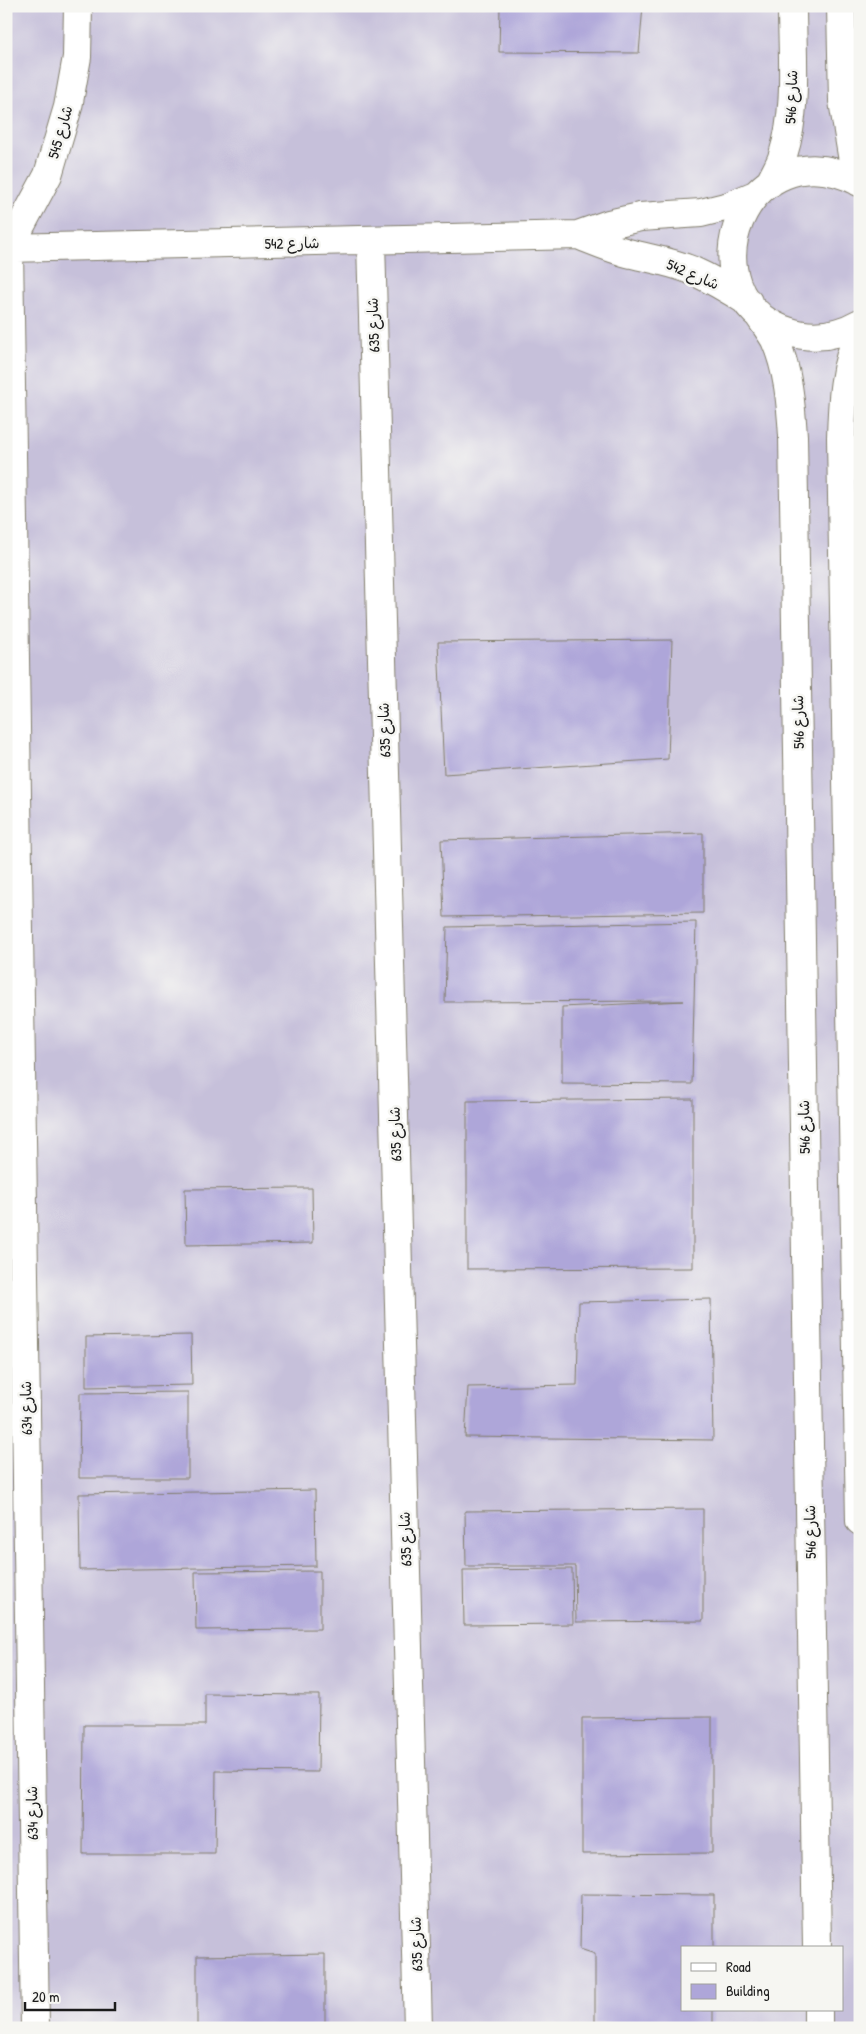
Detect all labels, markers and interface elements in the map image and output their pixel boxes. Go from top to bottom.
street label: شارع 546 [780,70,802,124]
street label: شارع 545 [42,103,78,161]
street label: شارع 542 [264,232,320,254]
street label: شارع 542 [664,254,722,294]
street label: شارع 635 [362,297,384,353]
street label: شارع 546 [787,695,809,749]
street label: شارع 635 [373,702,395,758]
street label: شارع 546 [793,1100,815,1154]
street label: شارع 635 [384,1106,406,1162]
street label: شارع 634 [15,1381,37,1435]
street label: شارع 546 [799,1505,821,1559]
street label: شارع 635 [394,1511,416,1567]
street label: شارع 634 [21,1786,43,1840]
street label: شارع 635 [405,1916,427,1972]
legend [681,1946,844,2012]
text: Road [726,1956,751,1977]
scale bar [25,1979,115,2011]
text: Building [726,1980,770,2001]
text: 20 m [32,1986,59,2007]

